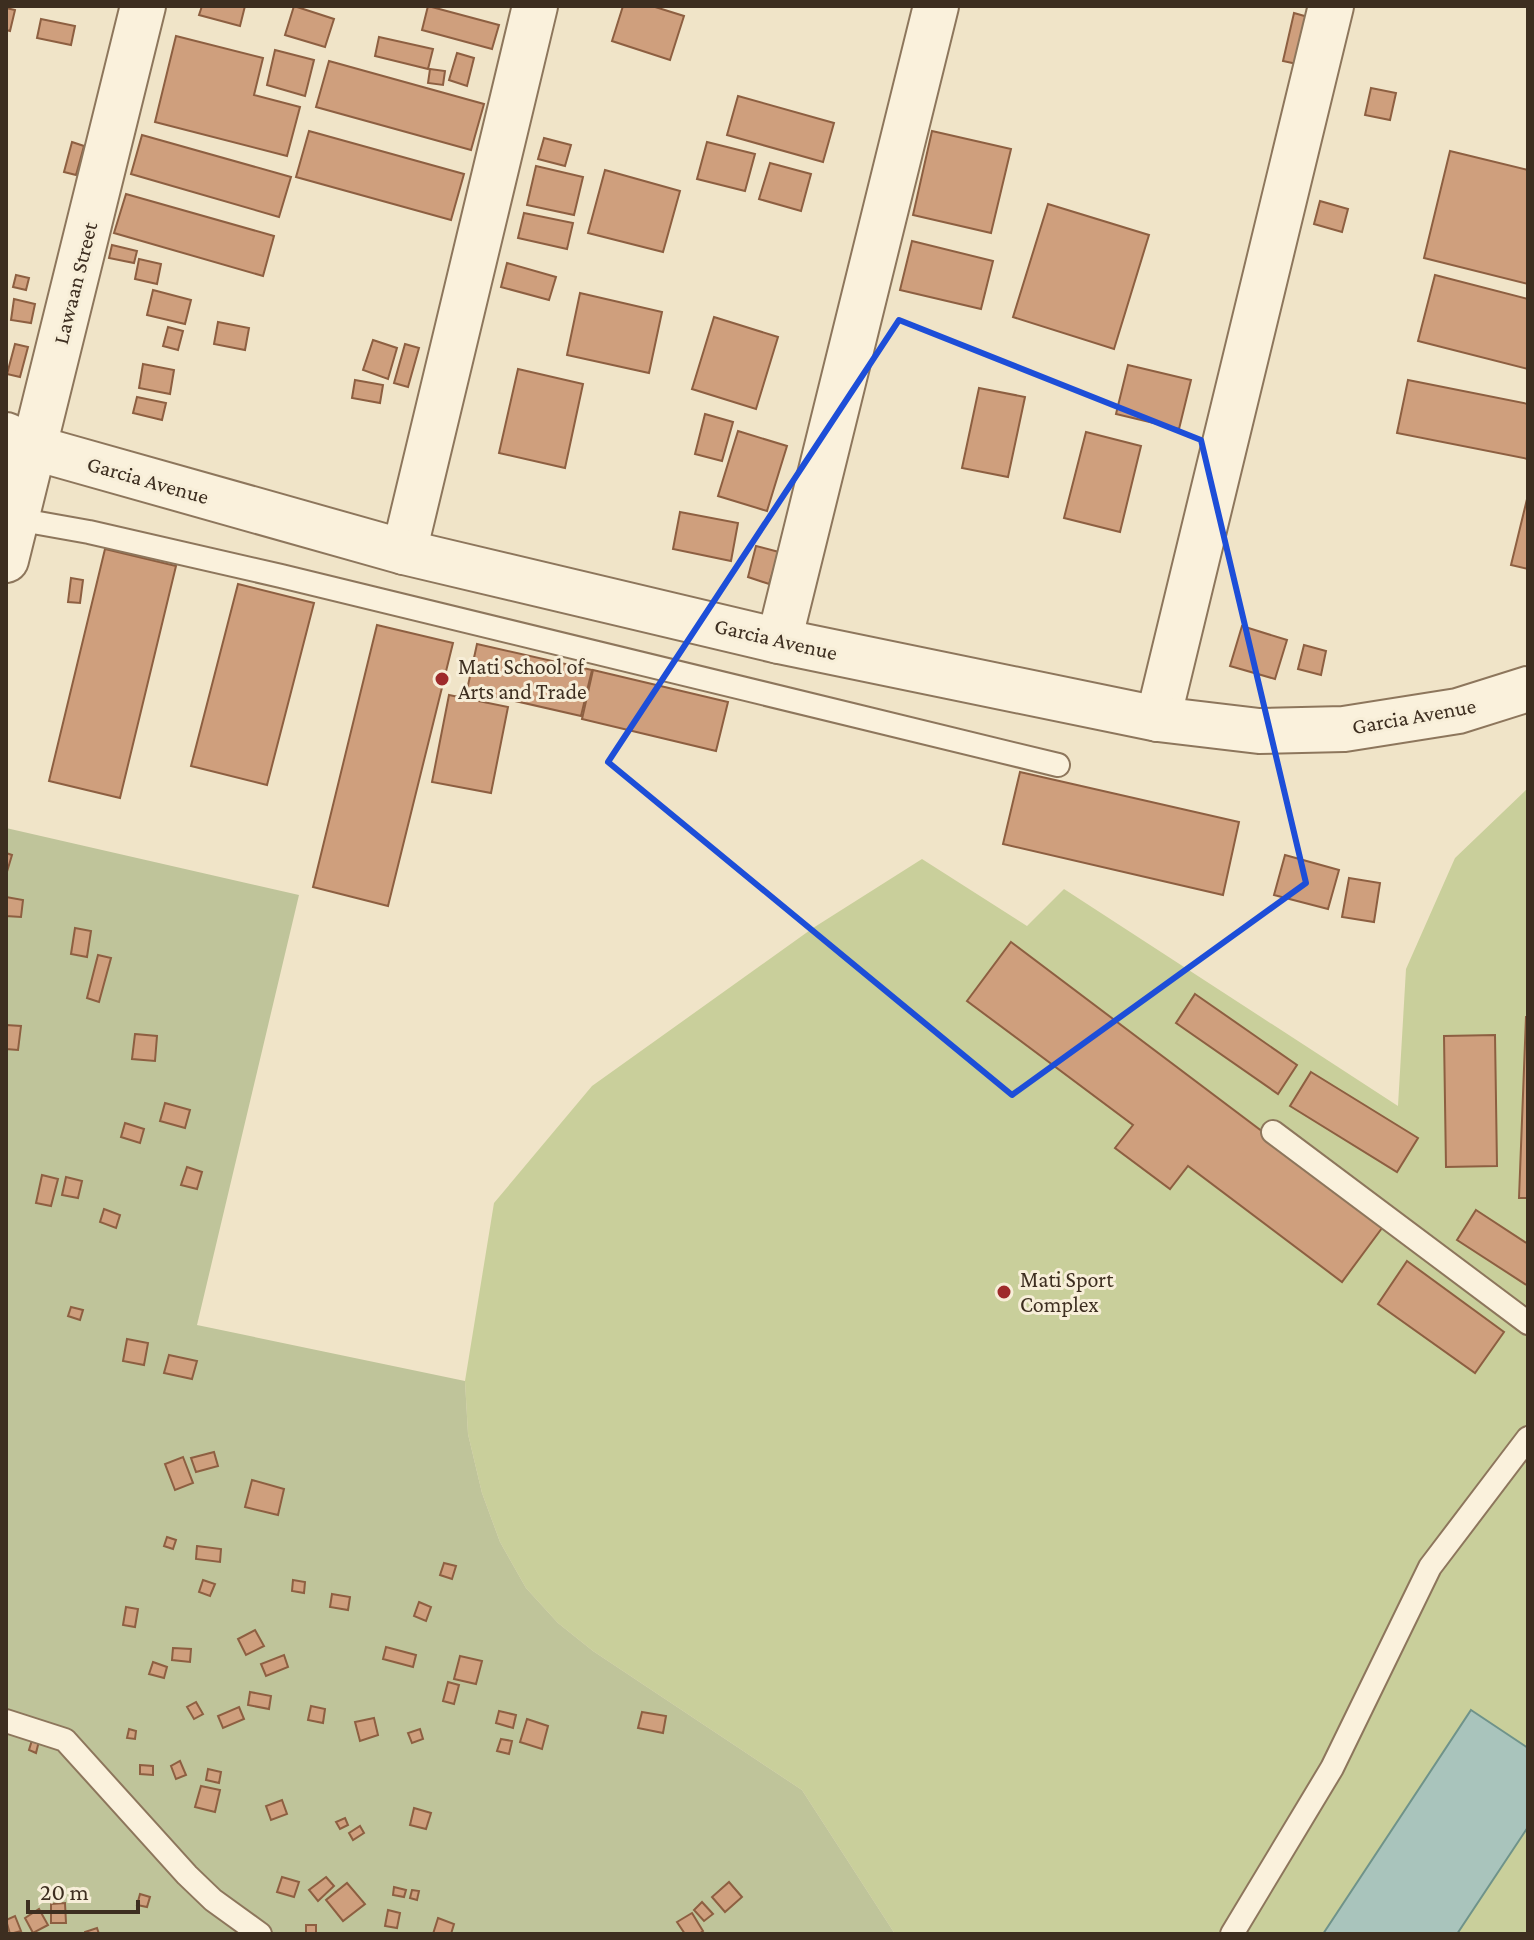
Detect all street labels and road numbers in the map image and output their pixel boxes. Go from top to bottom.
street label: Lawaan Street [48,219,102,347]
street label: Garcia Avenue [84,451,212,509]
street label: Garcia Avenue [712,613,840,665]
street label: Garcia Avenue [1350,693,1478,739]

